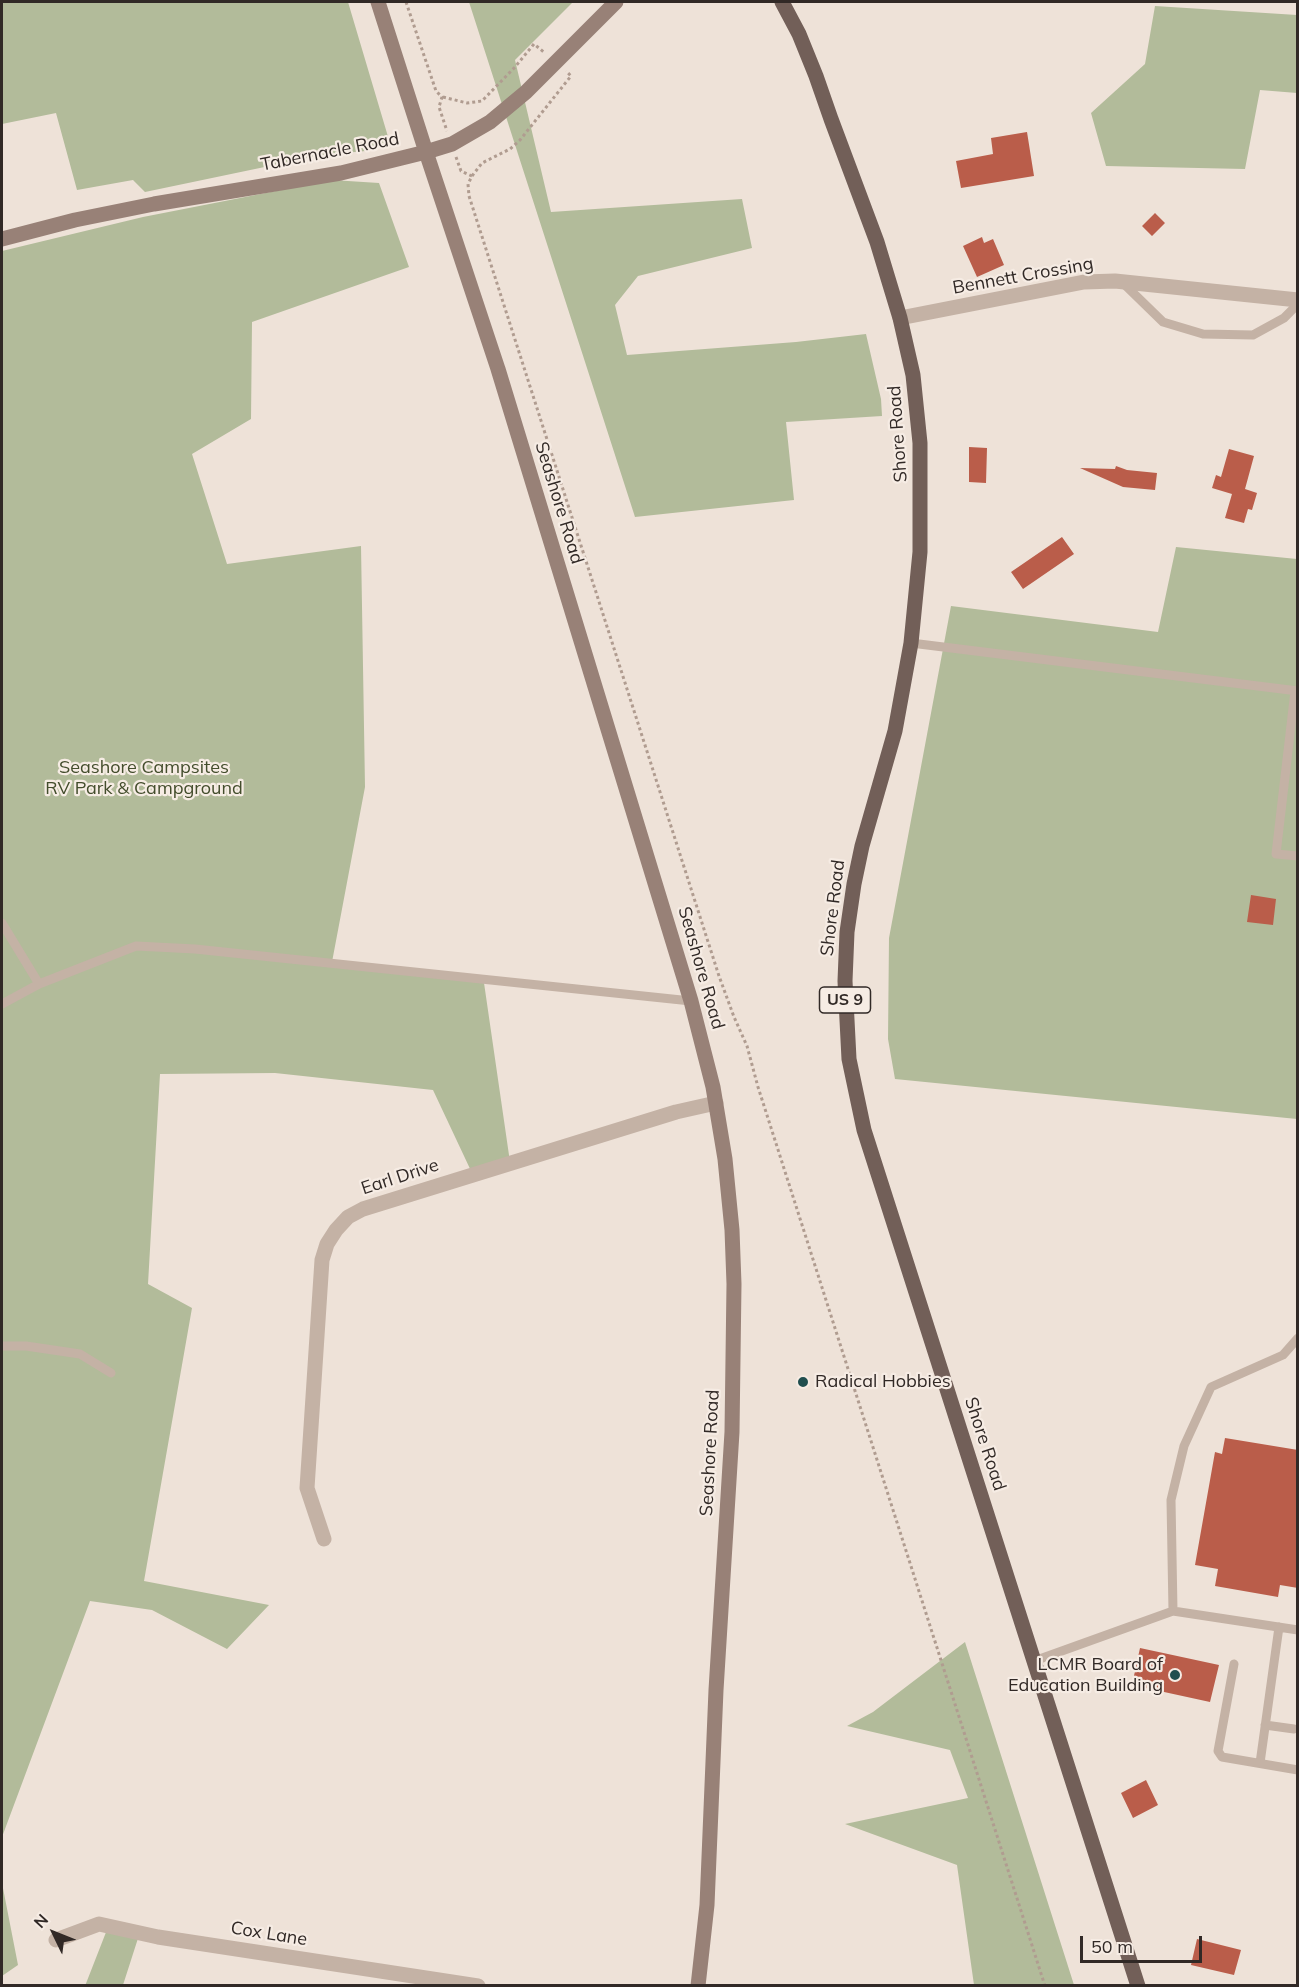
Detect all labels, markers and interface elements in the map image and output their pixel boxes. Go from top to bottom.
street label: Tabernacle Road [259,128,401,176]
street label: Bennett Crossing [951,253,1095,299]
street label: Shore Road [884,385,912,483]
street label: Seashore Road [530,439,588,567]
park label: Seashore Campsites RV Park & Campground [45,757,243,800]
street label: Shore Road [816,859,850,957]
street label: Seashore Road [673,904,729,1032]
road number: US 9 [820,987,870,1013]
street label: Earl Drive [359,1154,441,1200]
place label: Radical Hobbies [815,1371,951,1393]
marker: Radical Hobbies [796,1375,810,1389]
street label: Seashore Road [696,1389,724,1517]
street label: Shore Road [960,1394,1010,1494]
place label: LCMR Board of Education Building [1008,1654,1163,1696]
marker: LCMR Board of Education Building [1168,1668,1182,1682]
north arrow [24,1903,84,1963]
text: N [29,1909,52,1932]
street label: Cox Lane [229,1917,309,1951]
scale bar [1083,1924,1204,1962]
text: 50 m [1091,1935,1133,1958]

